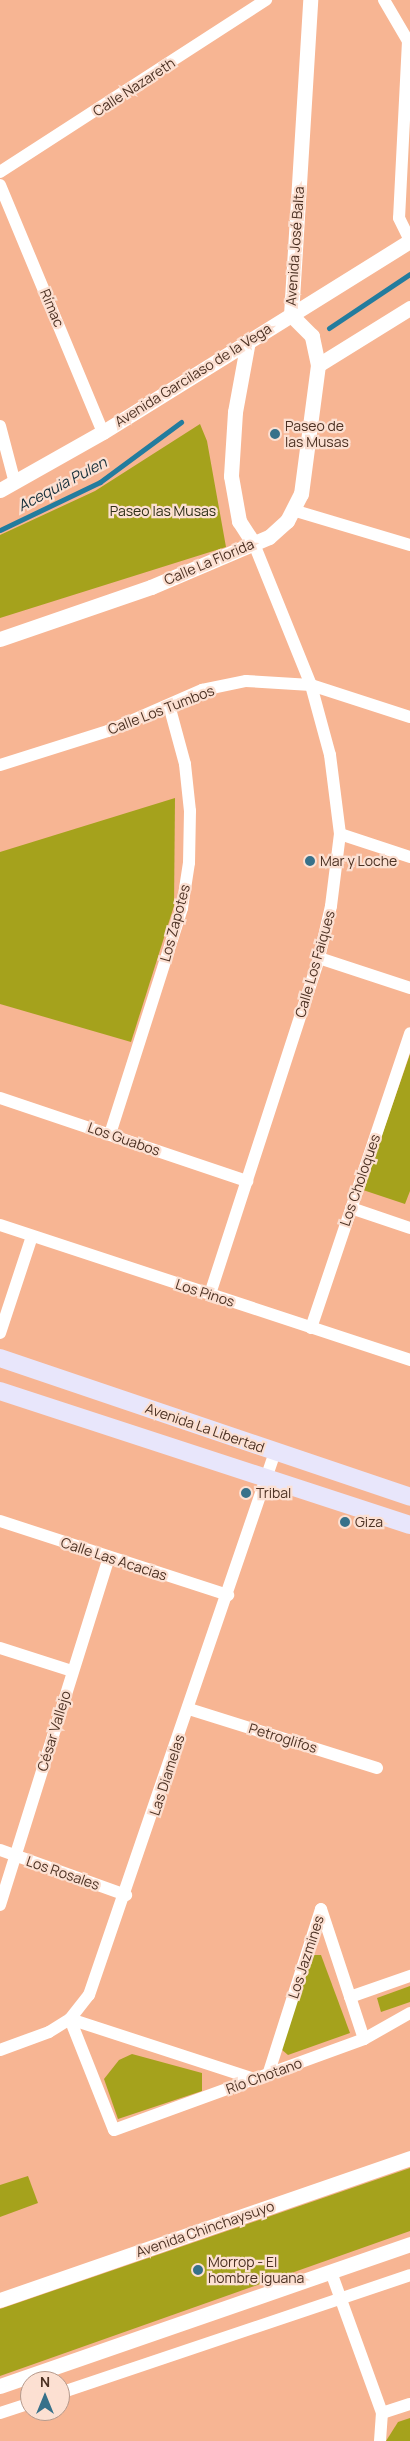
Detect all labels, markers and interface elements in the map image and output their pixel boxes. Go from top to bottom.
street label: Calle Nazareth [90,54,178,120]
street label: Avenida José Balta [282,186,308,306]
street label: Rímac [37,287,67,329]
street label: Avenida Garcilaso de la Vega [112,320,274,430]
place label: Paseo de las Musas [285,418,349,451]
marker: Paseo de las Musas [269,428,281,440]
water label: Acequia Pulen [15,453,109,515]
park label: Paseo las Musas [110,503,216,519]
street label: Calle La Florida [162,536,256,588]
street label: Calle Los Tumbos [105,682,217,738]
place label: Mar y Loche [320,853,397,869]
marker: Mar y Loche [304,855,316,867]
street label: Los Zapotes [157,883,193,963]
street label: Calle Los Faiques [292,908,338,1020]
street label: Los Guabos [86,1119,162,1159]
street label: Los Choloques [336,1132,384,1228]
street label: Los Pinos [173,1276,237,1310]
street label: Avenida La Libertad [143,1400,267,1456]
place label: Tribal [256,1485,291,1501]
marker: Tribal [240,1487,252,1499]
place label: Giza [355,1514,383,1530]
marker: Giza [339,1516,351,1528]
street label: Calle Las Acacias [59,1534,169,1584]
street label: César Vallejo [34,1689,74,1773]
street label: Petroglifos [247,1720,319,1756]
street label: Las Diamelas [146,1732,188,1818]
street label: Los Rosales [24,1853,102,1893]
street label: Los Jazmines [285,1913,327,2001]
street label: Río Chotano [224,2054,304,2098]
street label: Avenida Chinchaysuyo [134,2197,276,2261]
place label: Morrop - El hombre iguana [208,2254,304,2286]
marker: Morrop - El hombre iguana [192,2264,204,2276]
north arrow [20,2371,70,2421]
text: N [40,2372,50,2391]

